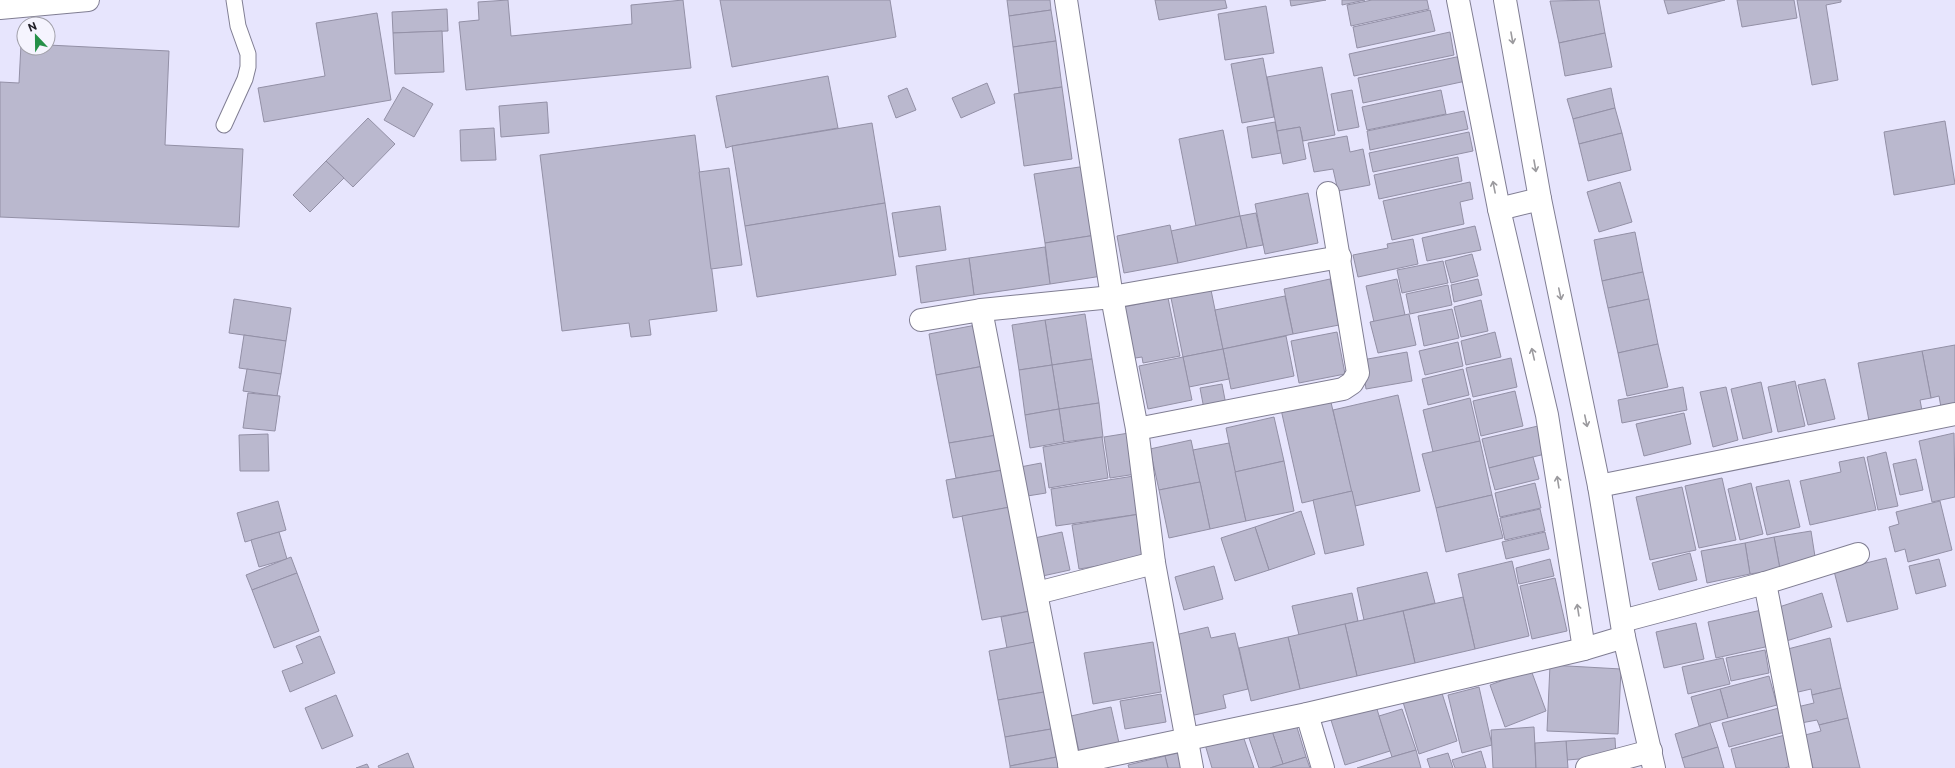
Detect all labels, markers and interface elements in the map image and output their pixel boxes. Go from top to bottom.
north arrow [16,16,56,56]
text: N [26,19,38,34]
one-way arrow [1508,32,1516,45]
one-way arrow [1531,160,1539,173]
one-way arrow [1490,181,1498,194]
one-way arrow [1556,287,1564,300]
one-way arrow [1528,348,1536,361]
one-way arrow [1582,414,1590,427]
one-way arrow [1554,476,1562,489]
one-way arrow [1574,604,1582,617]

